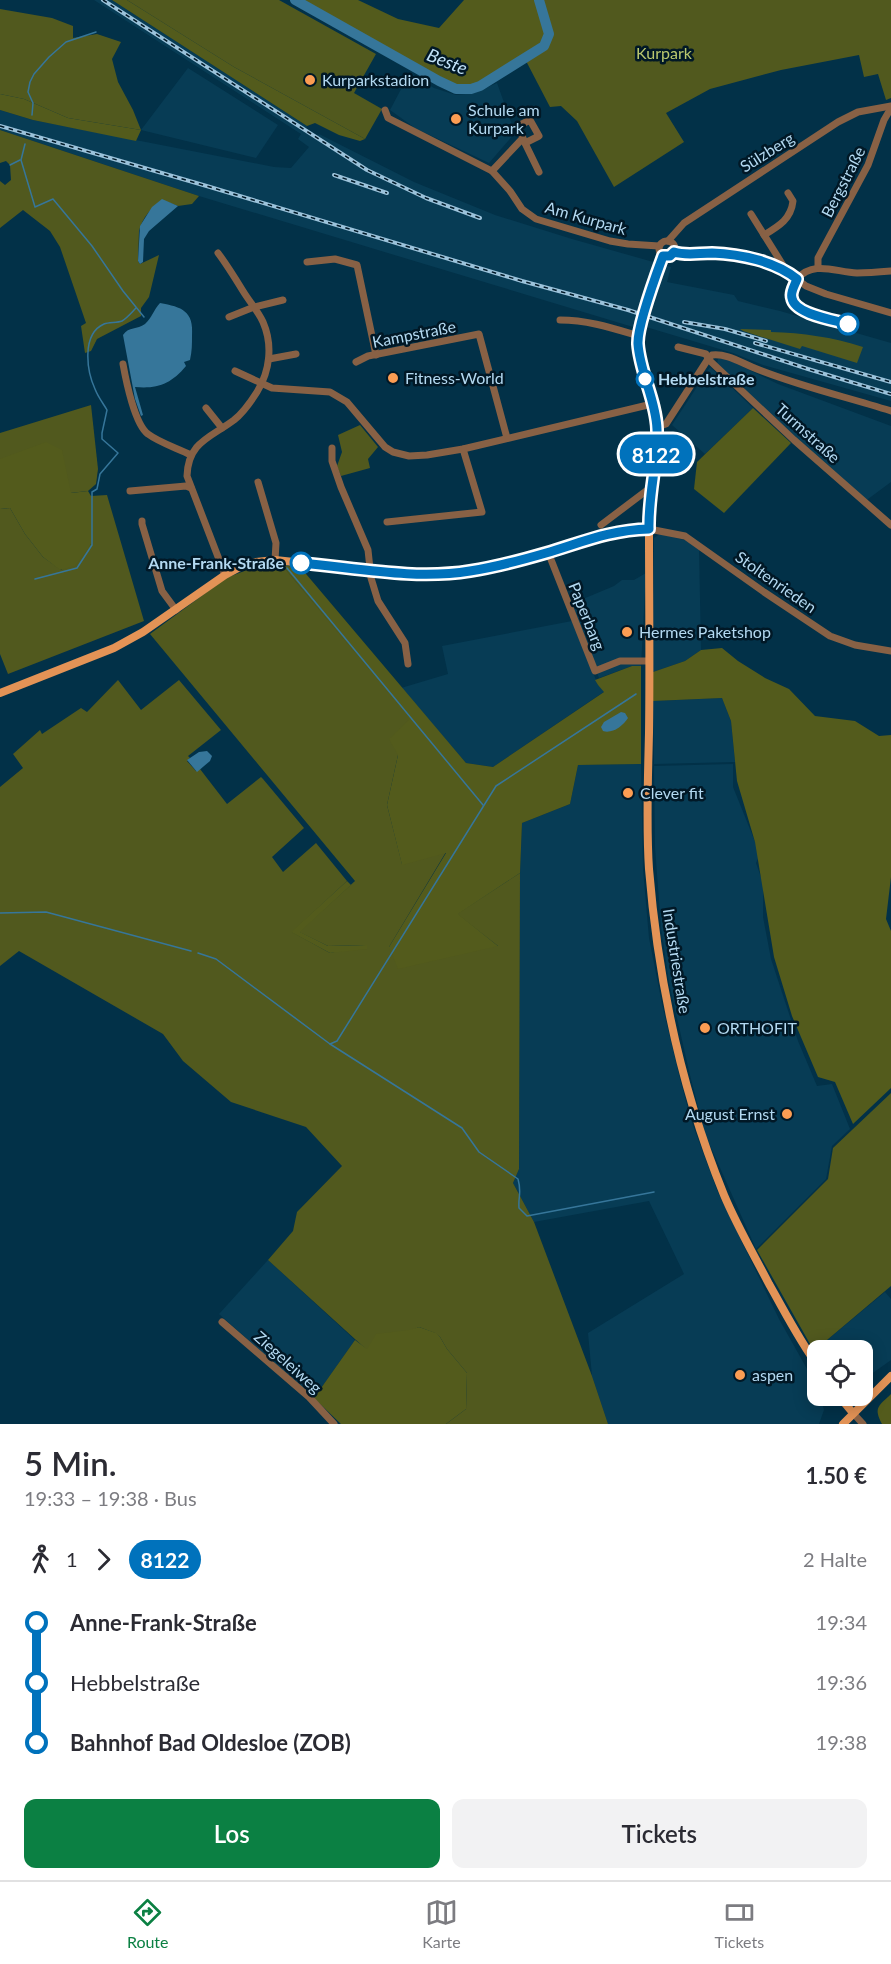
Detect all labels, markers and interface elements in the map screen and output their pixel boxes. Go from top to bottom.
water label: Beste [424,43,471,79]
park label: Kurpark [636,43,693,62]
place label: Kurparkstadion [322,70,429,89]
marker: Kurparkstadion [303,73,317,87]
place label: Schule am Kurpark [468,100,540,137]
marker: Schule am Kurpark [449,112,463,126]
street label: Sülzberg [736,128,797,175]
street label: Bergstraße [817,143,868,220]
street label: Am Kurpark [543,197,630,238]
unlabelled marker [837,313,859,335]
street label: Kampstraße [371,316,457,351]
place label: Fitness-World [405,368,504,387]
place label: Hebbelstraße [658,369,755,388]
marker: Hebbelstraße [636,370,654,388]
marker: Fitness-World [386,371,400,385]
street label: Turmstraße [772,399,844,466]
line badge: 8122 [614,434,698,474]
text: 8122 [632,442,680,467]
street label: Stoltenrieden [732,547,820,616]
marker: Anne-Frank-Straße [290,552,312,574]
place label: Anne-Frank-Straße [147,553,284,572]
street label: Paperbarg [565,579,610,652]
place label: Hermes Paketshop [639,622,771,641]
marker: Hermes Paketshop [620,625,634,639]
place label: Clever fit [640,783,704,802]
marker: Clever fit [621,786,635,800]
street label: Industriestraße [660,907,695,1015]
place label: ORTHOFIT [717,1018,797,1037]
marker: ORTHOFIT [698,1021,712,1035]
place label: August Ernst [685,1104,775,1123]
marker: August Ernst [780,1107,794,1121]
street label: Ziegeleiweg [251,1327,326,1397]
map controls [807,1340,873,1406]
button: locate [807,1340,873,1406]
place label: aspen [752,1365,793,1384]
marker: aspen [733,1368,747,1382]
text: 5 Min. [24,1443,117,1483]
text: 1.50 € [805,1462,867,1489]
text: 19:33 – 19:38 · Bus [24,1486,197,1510]
icon: walk [24,1543,57,1576]
icon: forward [87,1543,120,1576]
text: 1 [66,1547,78,1571]
text: 8122 [141,1547,189,1572]
text: 2 Halte [803,1547,867,1571]
text: Anne-Frank-Straße [70,1609,257,1636]
text: 19:34 [816,1610,867,1634]
text: Hebbelstraße [70,1669,200,1696]
text: 19:36 [816,1670,867,1694]
text: Bahnhof Bad Oldesloe (ZOB) [70,1729,351,1756]
text: 19:38 [816,1730,867,1754]
button: Los [24,1799,440,1868]
button: Tickets [452,1799,867,1868]
tab: Route [127,1896,169,1951]
tab: Karte [422,1896,461,1951]
tab: Tickets [715,1896,764,1951]

